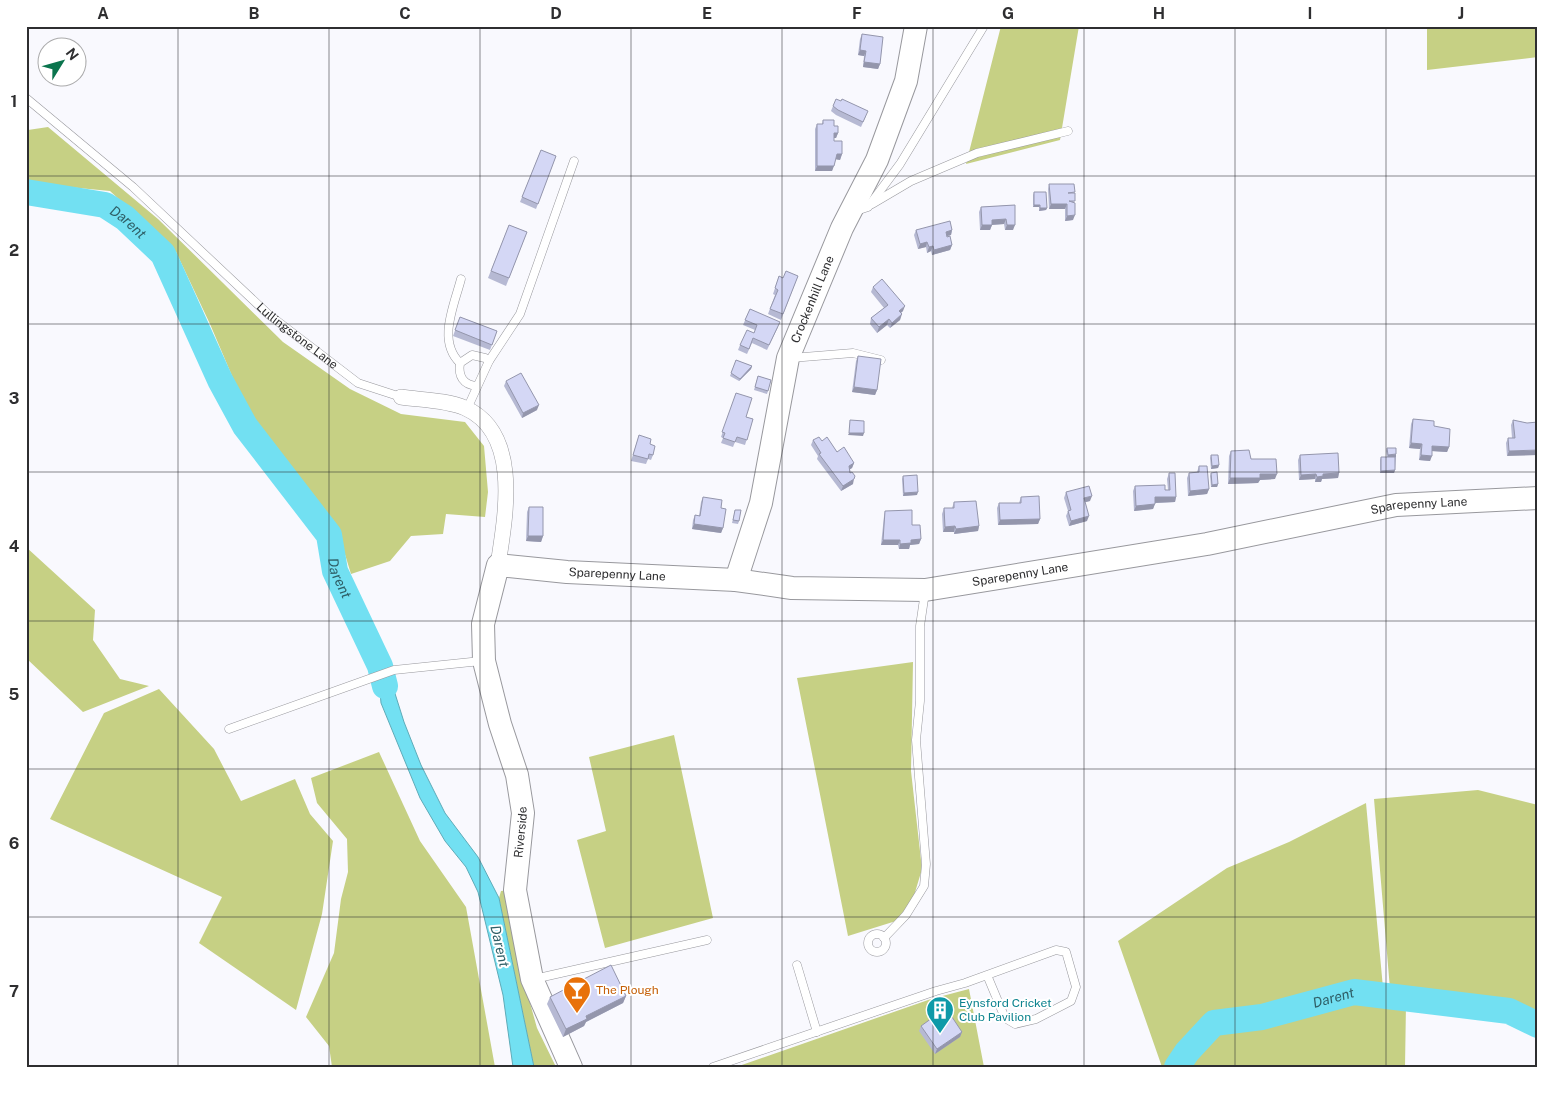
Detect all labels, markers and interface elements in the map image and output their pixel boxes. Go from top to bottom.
text: A [97,4,109,23]
text: B [249,4,260,23]
text: C [399,4,411,23]
text: D [550,4,562,23]
text: E [702,4,712,23]
text: F [852,4,862,23]
text: G [1002,4,1014,23]
text: H [1153,4,1165,23]
text: I [1308,4,1312,23]
text: J [1458,4,1464,23]
north arrow [38,38,88,88]
text: N [63,45,82,63]
text: 1 [11,92,17,111]
water label: Darent [107,202,150,242]
text: 2 [9,241,19,260]
street label: Crockenhill Lane [788,253,837,345]
street label: Lullingstone Lane [254,300,341,372]
text: 3 [9,389,19,408]
street label: Sparepenny Lane [1369,494,1468,517]
text: 4 [9,537,20,556]
water label: Darent [325,557,355,601]
street label: Sparepenny Lane [971,560,1070,589]
street label: Sparepenny Lane [568,565,666,584]
text: 5 [9,685,20,704]
street label: Riverside [511,805,530,859]
text: 6 [9,834,19,853]
water label: Darent [487,924,513,969]
bar icon: The Plough [562,975,592,1014]
text: 7 [9,982,19,1001]
place label: The Plough [596,983,659,997]
water label: Darent [1311,984,1357,1011]
building icon: Eynsford Cricket Club Pavilion [925,995,955,1034]
place label: Eynsford Cricket Club Pavilion [959,996,1052,1024]

